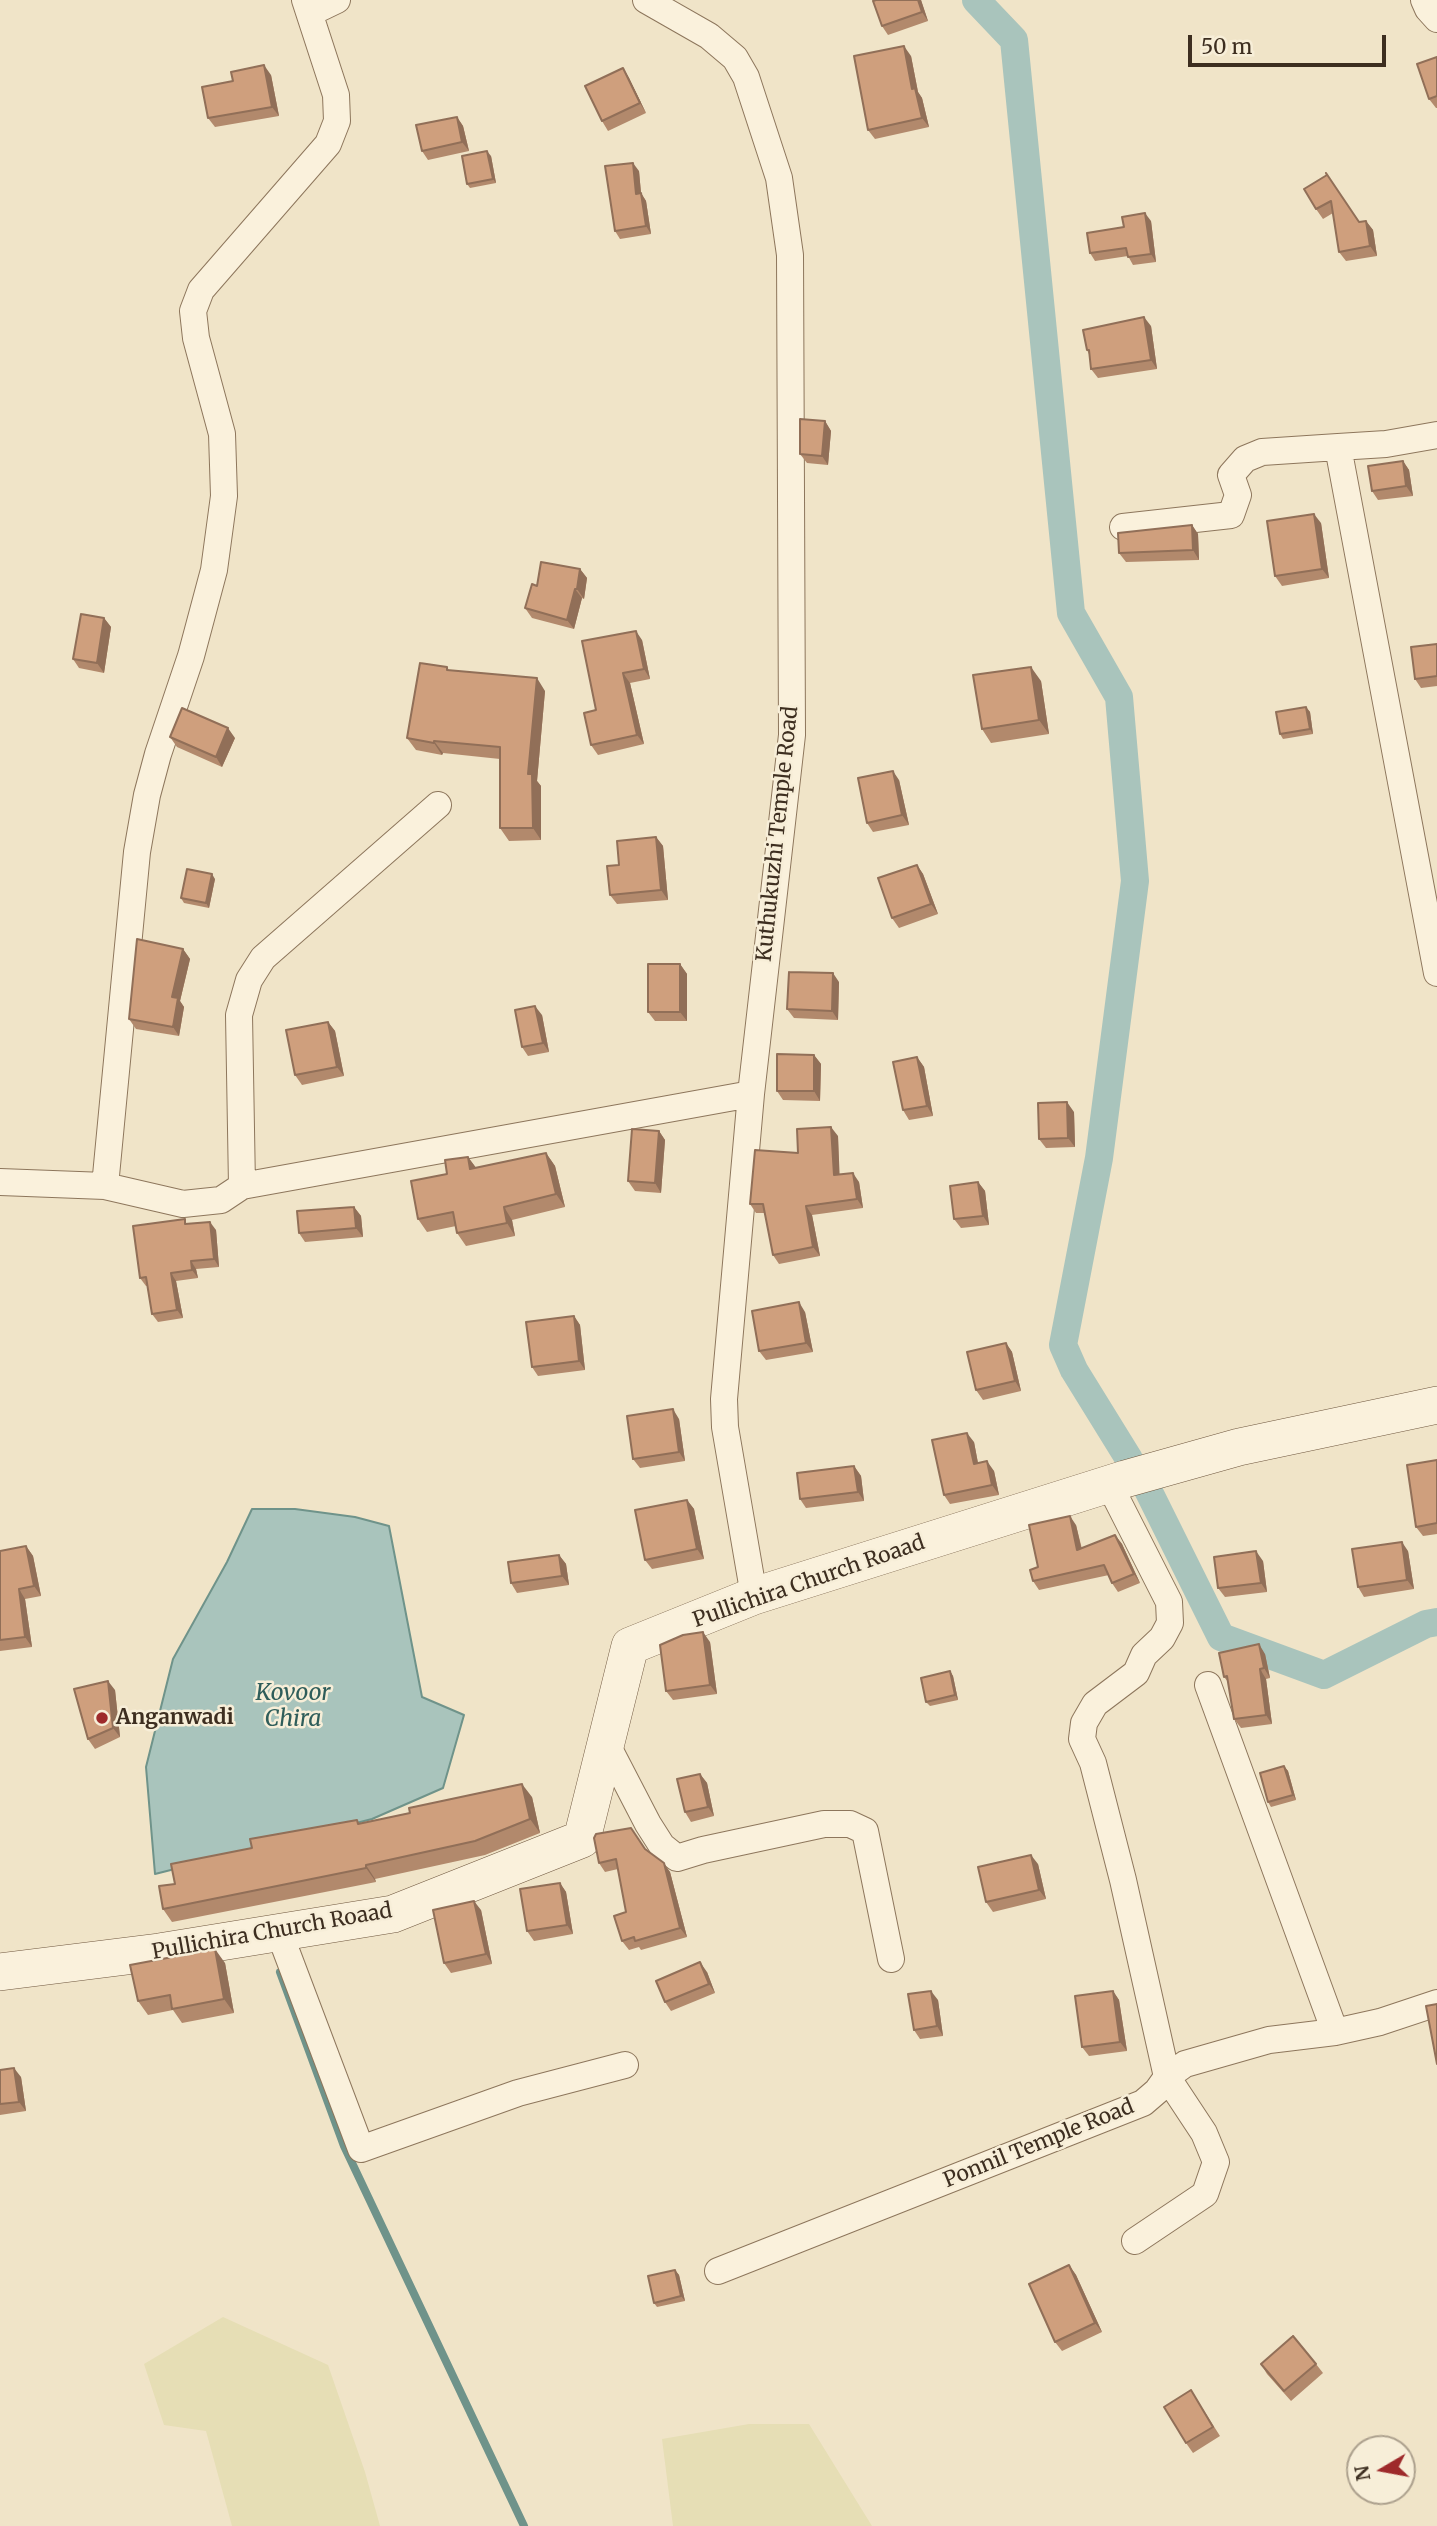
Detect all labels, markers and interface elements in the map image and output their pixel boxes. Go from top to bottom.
scale bar [1192,21,1390,65]
text: 50 m [1201,33,1252,60]
street label: Kuthukuzhi Temple Road [752,705,804,963]
street label: Pullichira Church Roaad [690,1530,928,1634]
water label: Kovoor Chira [255,1679,331,1733]
place label: Anganwadi [116,1705,234,1731]
marker: Anganwadi [94,1710,110,1726]
street label: Pullichira Church Roaad [150,1898,394,1966]
street label: Ponnil Temple Road [940,2094,1138,2194]
north arrow [1346,2435,1416,2505]
text: N [1349,2464,1375,2483]

